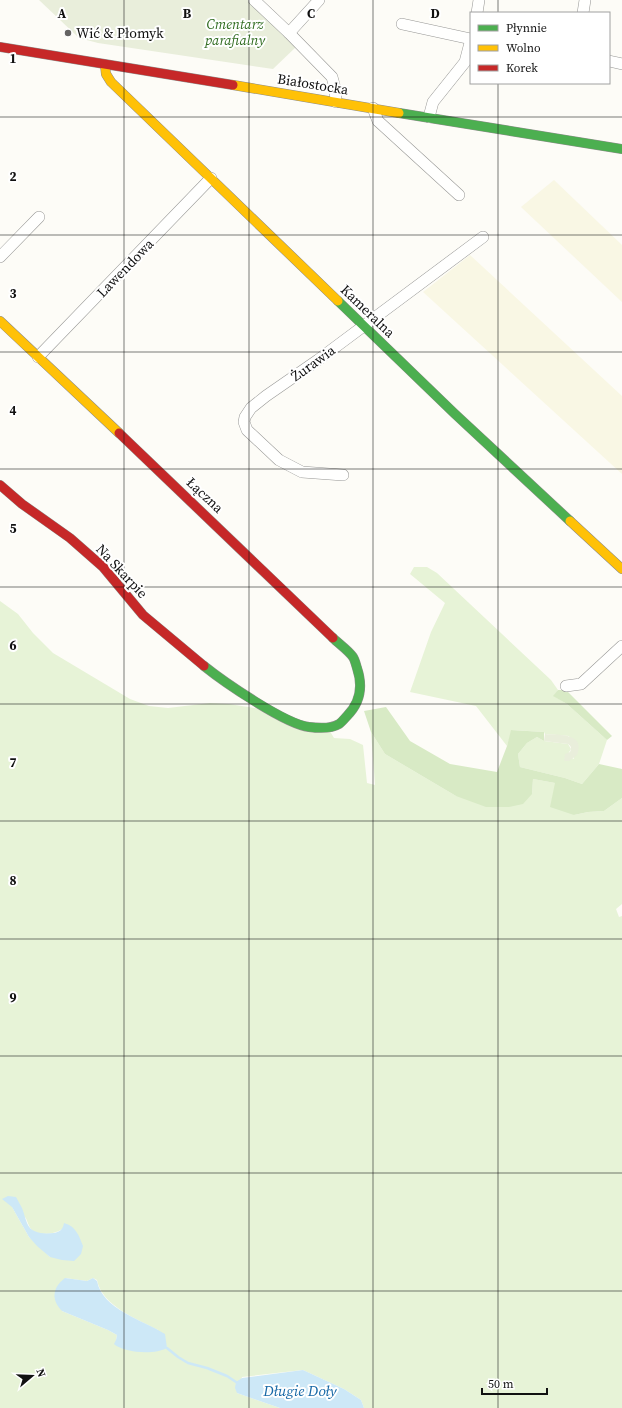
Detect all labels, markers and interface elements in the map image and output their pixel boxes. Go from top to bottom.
text: A [58,5,67,22]
text: B [183,5,192,22]
text: C [307,5,315,22]
text: D [430,5,440,22]
legend [470,12,610,84]
park label: Cmentarz parafialny [203,14,265,50]
text: Płynnie [506,20,547,36]
place label: Wić & Płomyk [76,23,164,43]
marker: Wić & Płomyk [63,28,73,38]
text: Wolno [506,40,541,56]
text: 1 [9,50,17,67]
text: Korek [506,60,538,76]
street label: Białostocka [276,69,351,100]
text: 2 [9,168,17,185]
street label: Lawendowa [92,234,159,302]
street label: Kameralna [336,280,400,343]
text: 3 [9,285,17,302]
street label: Żurawia [287,340,340,386]
text: 4 [9,402,17,419]
street label: Łączna [182,473,229,518]
text: 5 [9,520,17,537]
street label: Na Skarpie [92,539,152,603]
text: 6 [9,637,17,654]
text: 7 [9,754,17,771]
text: 8 [9,872,17,889]
text: 9 [9,989,17,1006]
north arrow [12,1356,52,1396]
text: N [33,1367,49,1379]
scale bar [482,1370,547,1396]
text: 50 m [488,1376,514,1392]
water label: Długie Doły [262,1380,338,1401]

